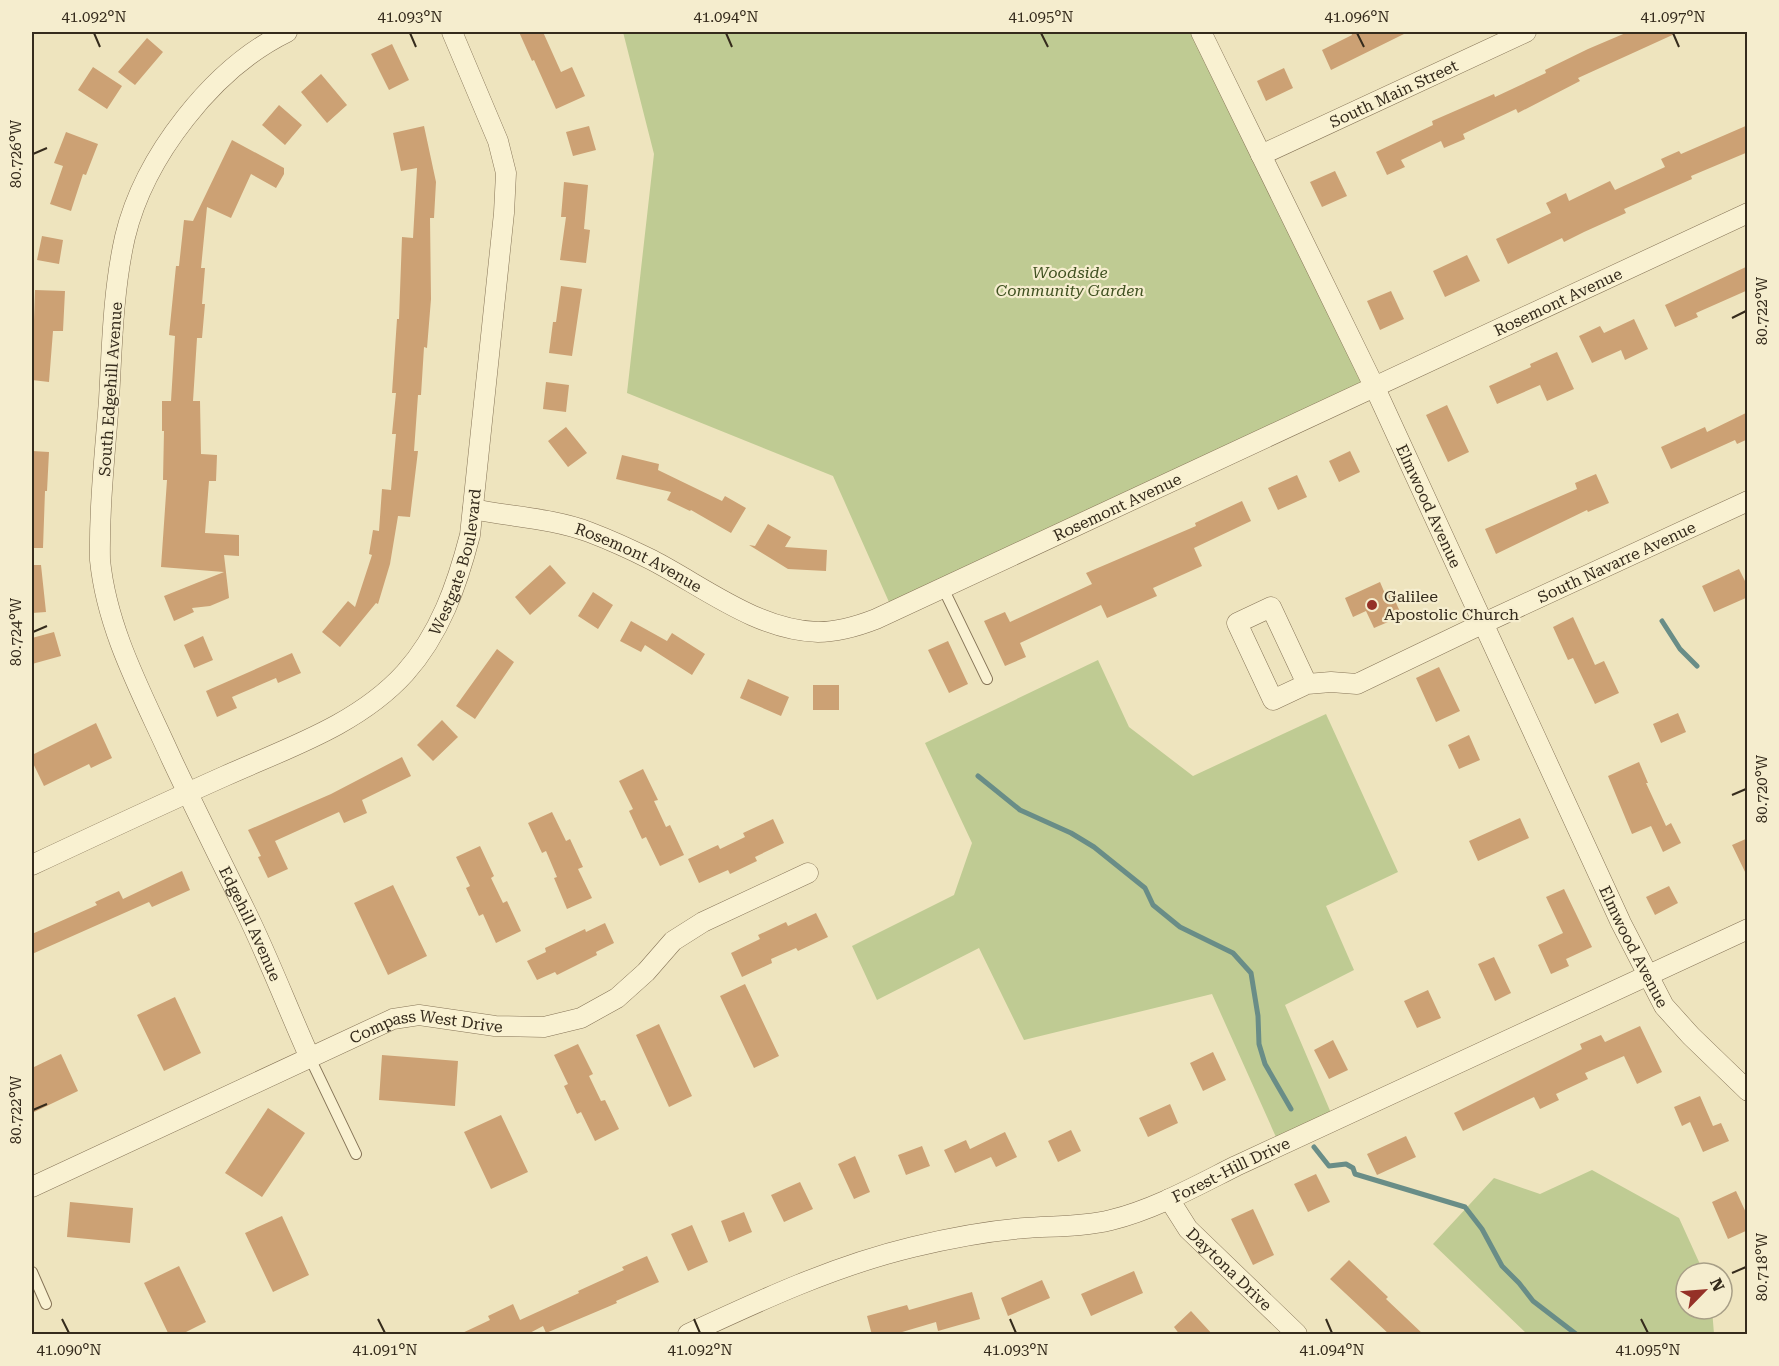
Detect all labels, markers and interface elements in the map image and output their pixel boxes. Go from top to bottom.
text: 41.092°N [61,8,127,26]
text: 41.093°N [377,8,443,26]
text: 41.094°N [693,8,759,26]
text: 41.095°N [1008,8,1074,26]
text: 41.096°N [1324,8,1390,26]
text: 41.097°N [1640,8,1706,26]
street label: South Main Street [1326,56,1461,132]
text: 80.726°W [7,119,25,188]
park label: Woodside Community Garden [996,263,1144,300]
street label: Rosemont Avenue [1491,264,1625,340]
text: 80.722°W [1753,276,1771,345]
street label: South Edgehill Avenue [95,301,126,477]
street label: Elmwood Avenue [1392,441,1465,571]
street label: Rosemont Avenue [1050,469,1185,545]
street label: Westgate Boulevard [425,488,485,639]
street label: South Navarre Avenue [1534,517,1699,607]
street label: Rosemont Avenue [573,519,705,597]
place label: Galilee Apostolic Church [1384,587,1519,624]
text: 80.724°W [7,597,25,666]
marker: Galilee Apostolic Church [1365,598,1379,612]
text: 80.720°W [1753,754,1771,823]
street label: Edgehill Avenue [215,863,285,984]
street label: Elmwood Avenue [1595,883,1672,1011]
street label: Compass West Drive [346,1006,503,1048]
text: 80.722°W [7,1075,25,1144]
street label: Forest-Hill Drive [1169,1133,1293,1207]
street label: Daytona Drive [1182,1224,1276,1315]
text: 80.718°W [1753,1232,1771,1301]
north arrow [1674,1261,1734,1321]
text: N [1706,1275,1728,1294]
text: 41.090°N [36,1341,102,1359]
text: 41.091°N [352,1341,418,1359]
text: 41.092°N [667,1341,733,1359]
text: 41.093°N [983,1341,1049,1359]
text: 41.094°N [1299,1341,1365,1359]
text: 41.095°N [1615,1341,1681,1359]

